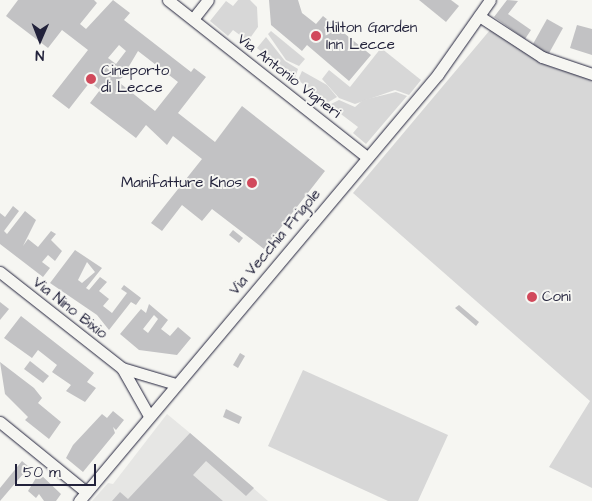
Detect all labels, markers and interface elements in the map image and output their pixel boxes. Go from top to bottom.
north arrow [15,15,65,65]
place label: Hilton Garden Inn Lecce [326,18,417,53]
street label: Via Antonio Vigneri [234,30,344,122]
marker: Hilton Garden Inn Lecce [310,30,322,42]
text: N [35,45,44,65]
place label: Cineporto di Lecce [101,61,169,96]
marker: Cineporto di Lecce [85,73,97,85]
place label: Manifatture Knos [121,174,242,192]
marker: Manifatture Knos [246,177,258,189]
street label: Via Vecchia Frigole [225,185,325,299]
street label: Via Nino Bixio [29,273,111,343]
place label: Coni [542,288,571,306]
marker: Coni [526,291,538,303]
scale bar [18,454,99,486]
text: 50 m [23,462,61,483]

